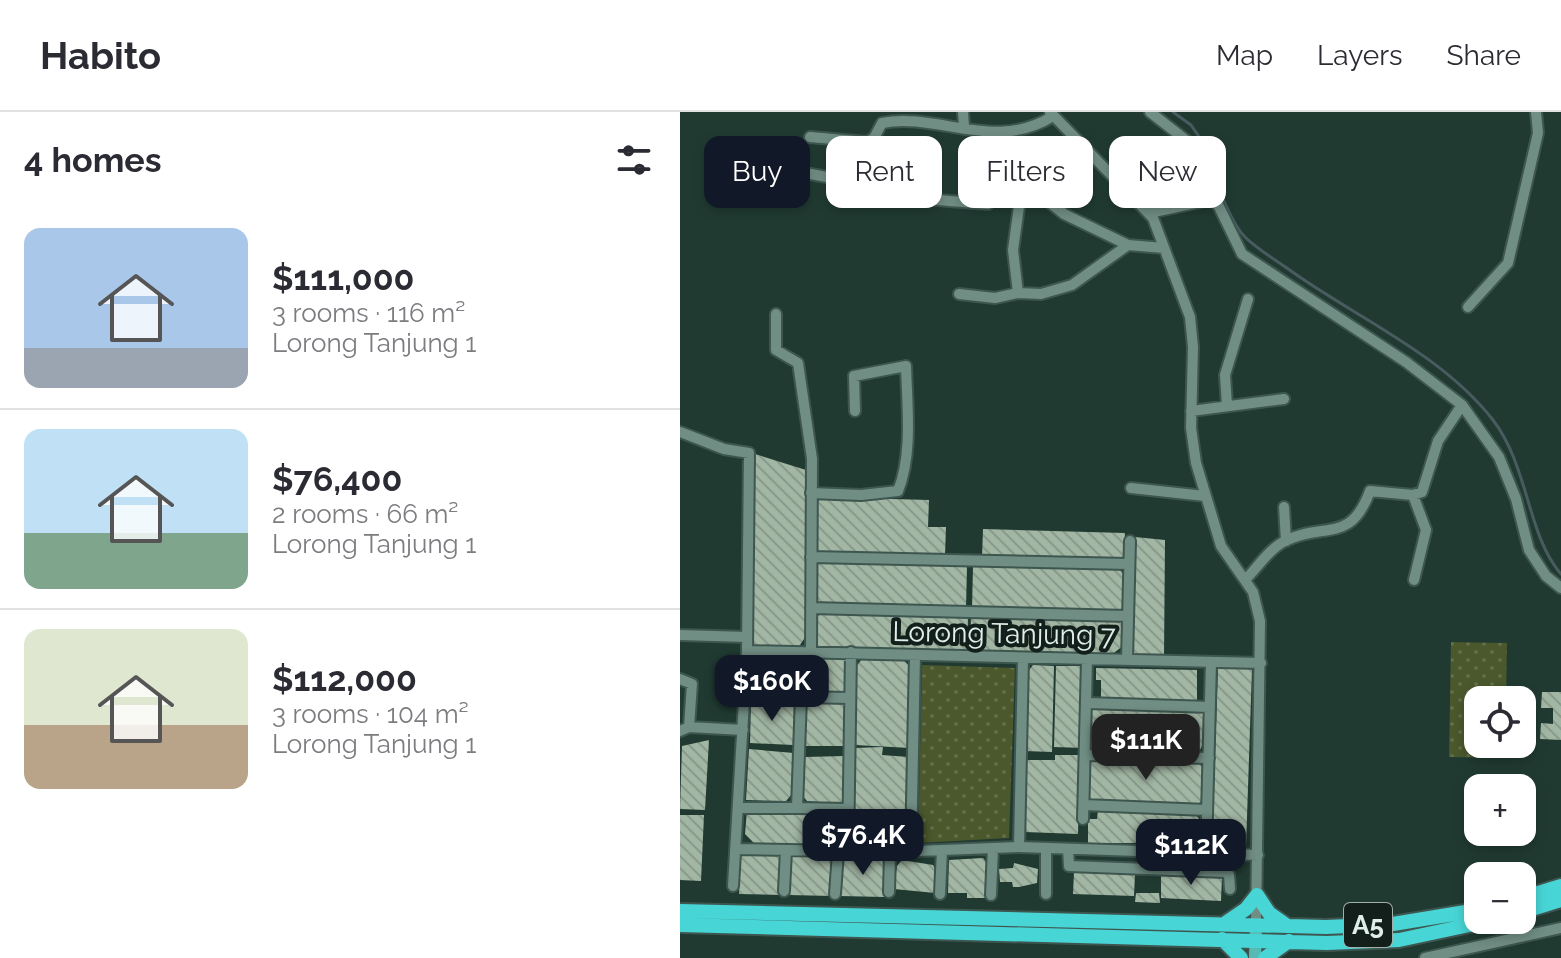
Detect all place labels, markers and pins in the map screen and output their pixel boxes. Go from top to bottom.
pin: $160K [716,655,828,723]
pin: $111K [1090,714,1202,782]
pin: $76.4K [798,809,928,877]
pin: $112K [1135,819,1247,887]

